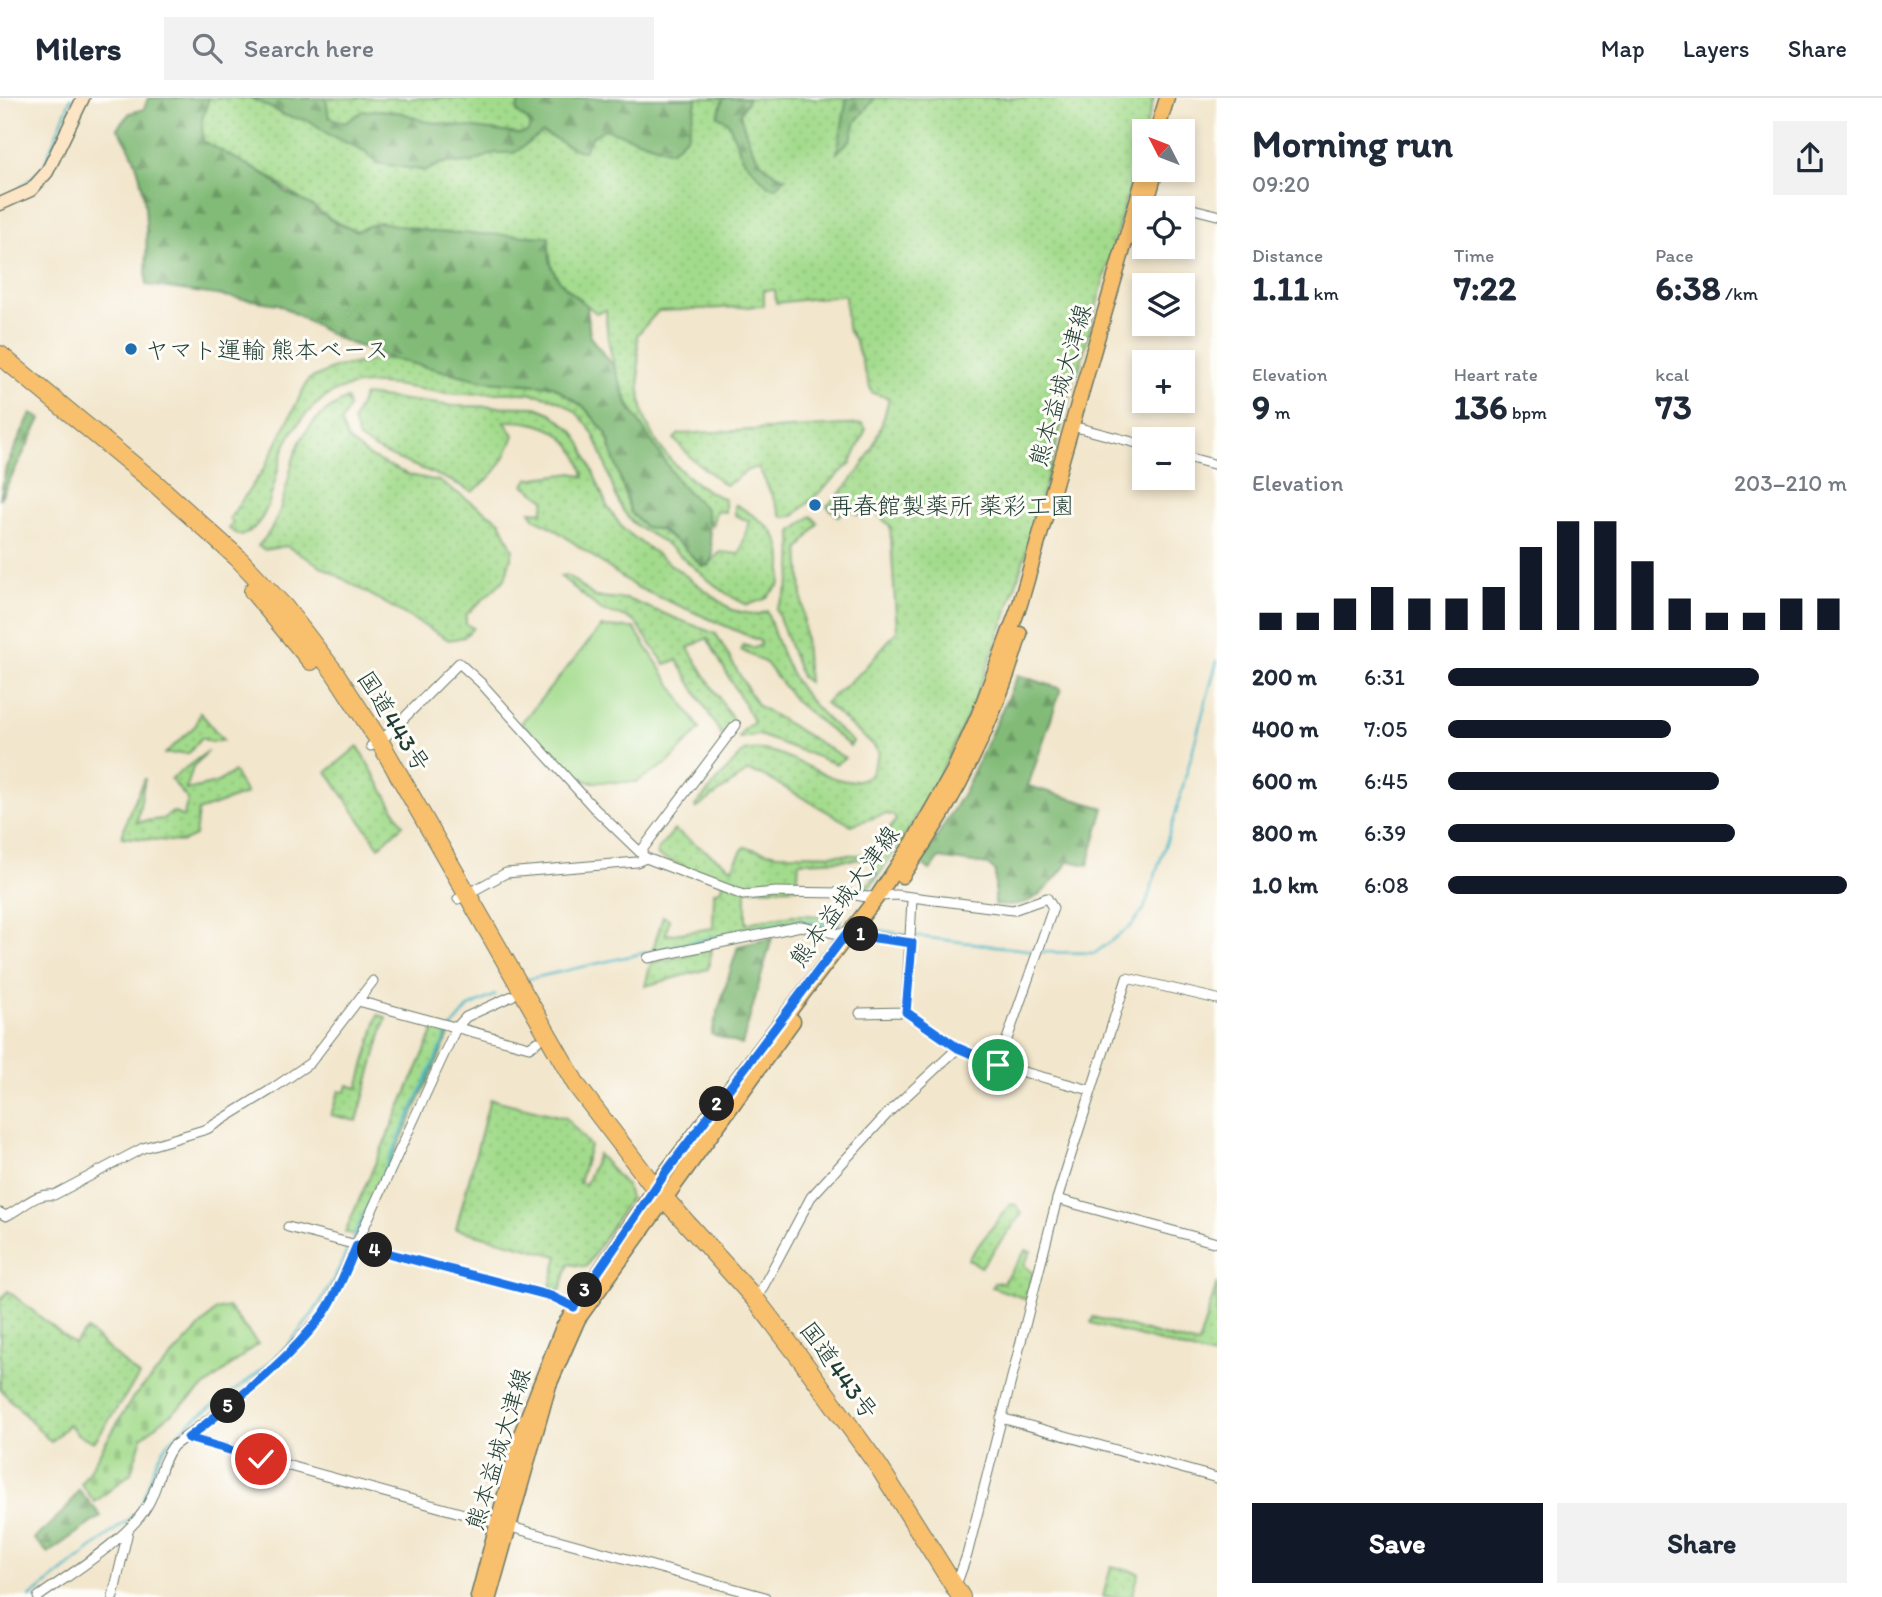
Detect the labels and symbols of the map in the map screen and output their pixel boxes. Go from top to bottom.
north arrow [1132,119,1195,182]
street label: 熊本益城大津線 [1023,300,1097,470]
place label: ヤマト運輸 熊本ベース [145,335,389,364]
marker: ヤマト運輸 熊本ベース [123,341,139,357]
place label: 再春館製薬所 薬彩工園 [829,491,1074,520]
marker: 再春館製薬所 薬彩工園 [807,497,823,513]
street label: 国道443号 [352,665,436,777]
street label: 熊本益城大津線 [783,820,905,972]
pin: 1 [844,916,878,952]
pin [968,1035,1028,1095]
pin: 2 [700,1086,734,1122]
pin: 4 [358,1232,392,1268]
pin: 3 [568,1272,602,1308]
street label: 国道443号 [794,1315,884,1425]
street label: 熊本益城大津線 [460,1364,536,1534]
pin: 5 [210,1388,246,1424]
pin [231,1429,291,1489]

